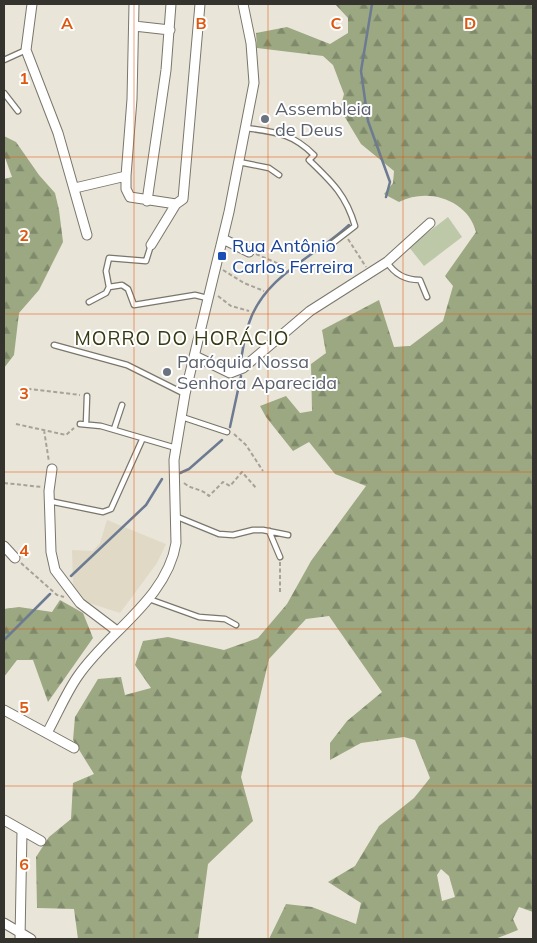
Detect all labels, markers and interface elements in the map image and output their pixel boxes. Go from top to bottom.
text: A [61,13,73,33]
text: B [195,13,207,33]
text: C [331,13,342,33]
text: D [464,13,476,33]
text: 1 [19,68,29,88]
place label: Assembleia de Deus [275,97,372,141]
marker: Assembleia de Deus [259,113,271,125]
text: 2 [19,225,29,245]
place label: Rua Antônio Carlos Ferreira [232,234,353,278]
marker: Rua Antônio Carlos Ferreira [216,250,228,262]
district label: MORRO DO HORÁCIO [74,326,290,350]
place label: Paróquia Nossa Senhora Aparecida [177,350,337,394]
marker: Paróquia Nossa Senhora Aparecida [161,366,173,378]
text: 3 [19,383,29,403]
text: 4 [19,540,29,560]
text: 5 [19,697,29,717]
text: 6 [19,854,29,874]

